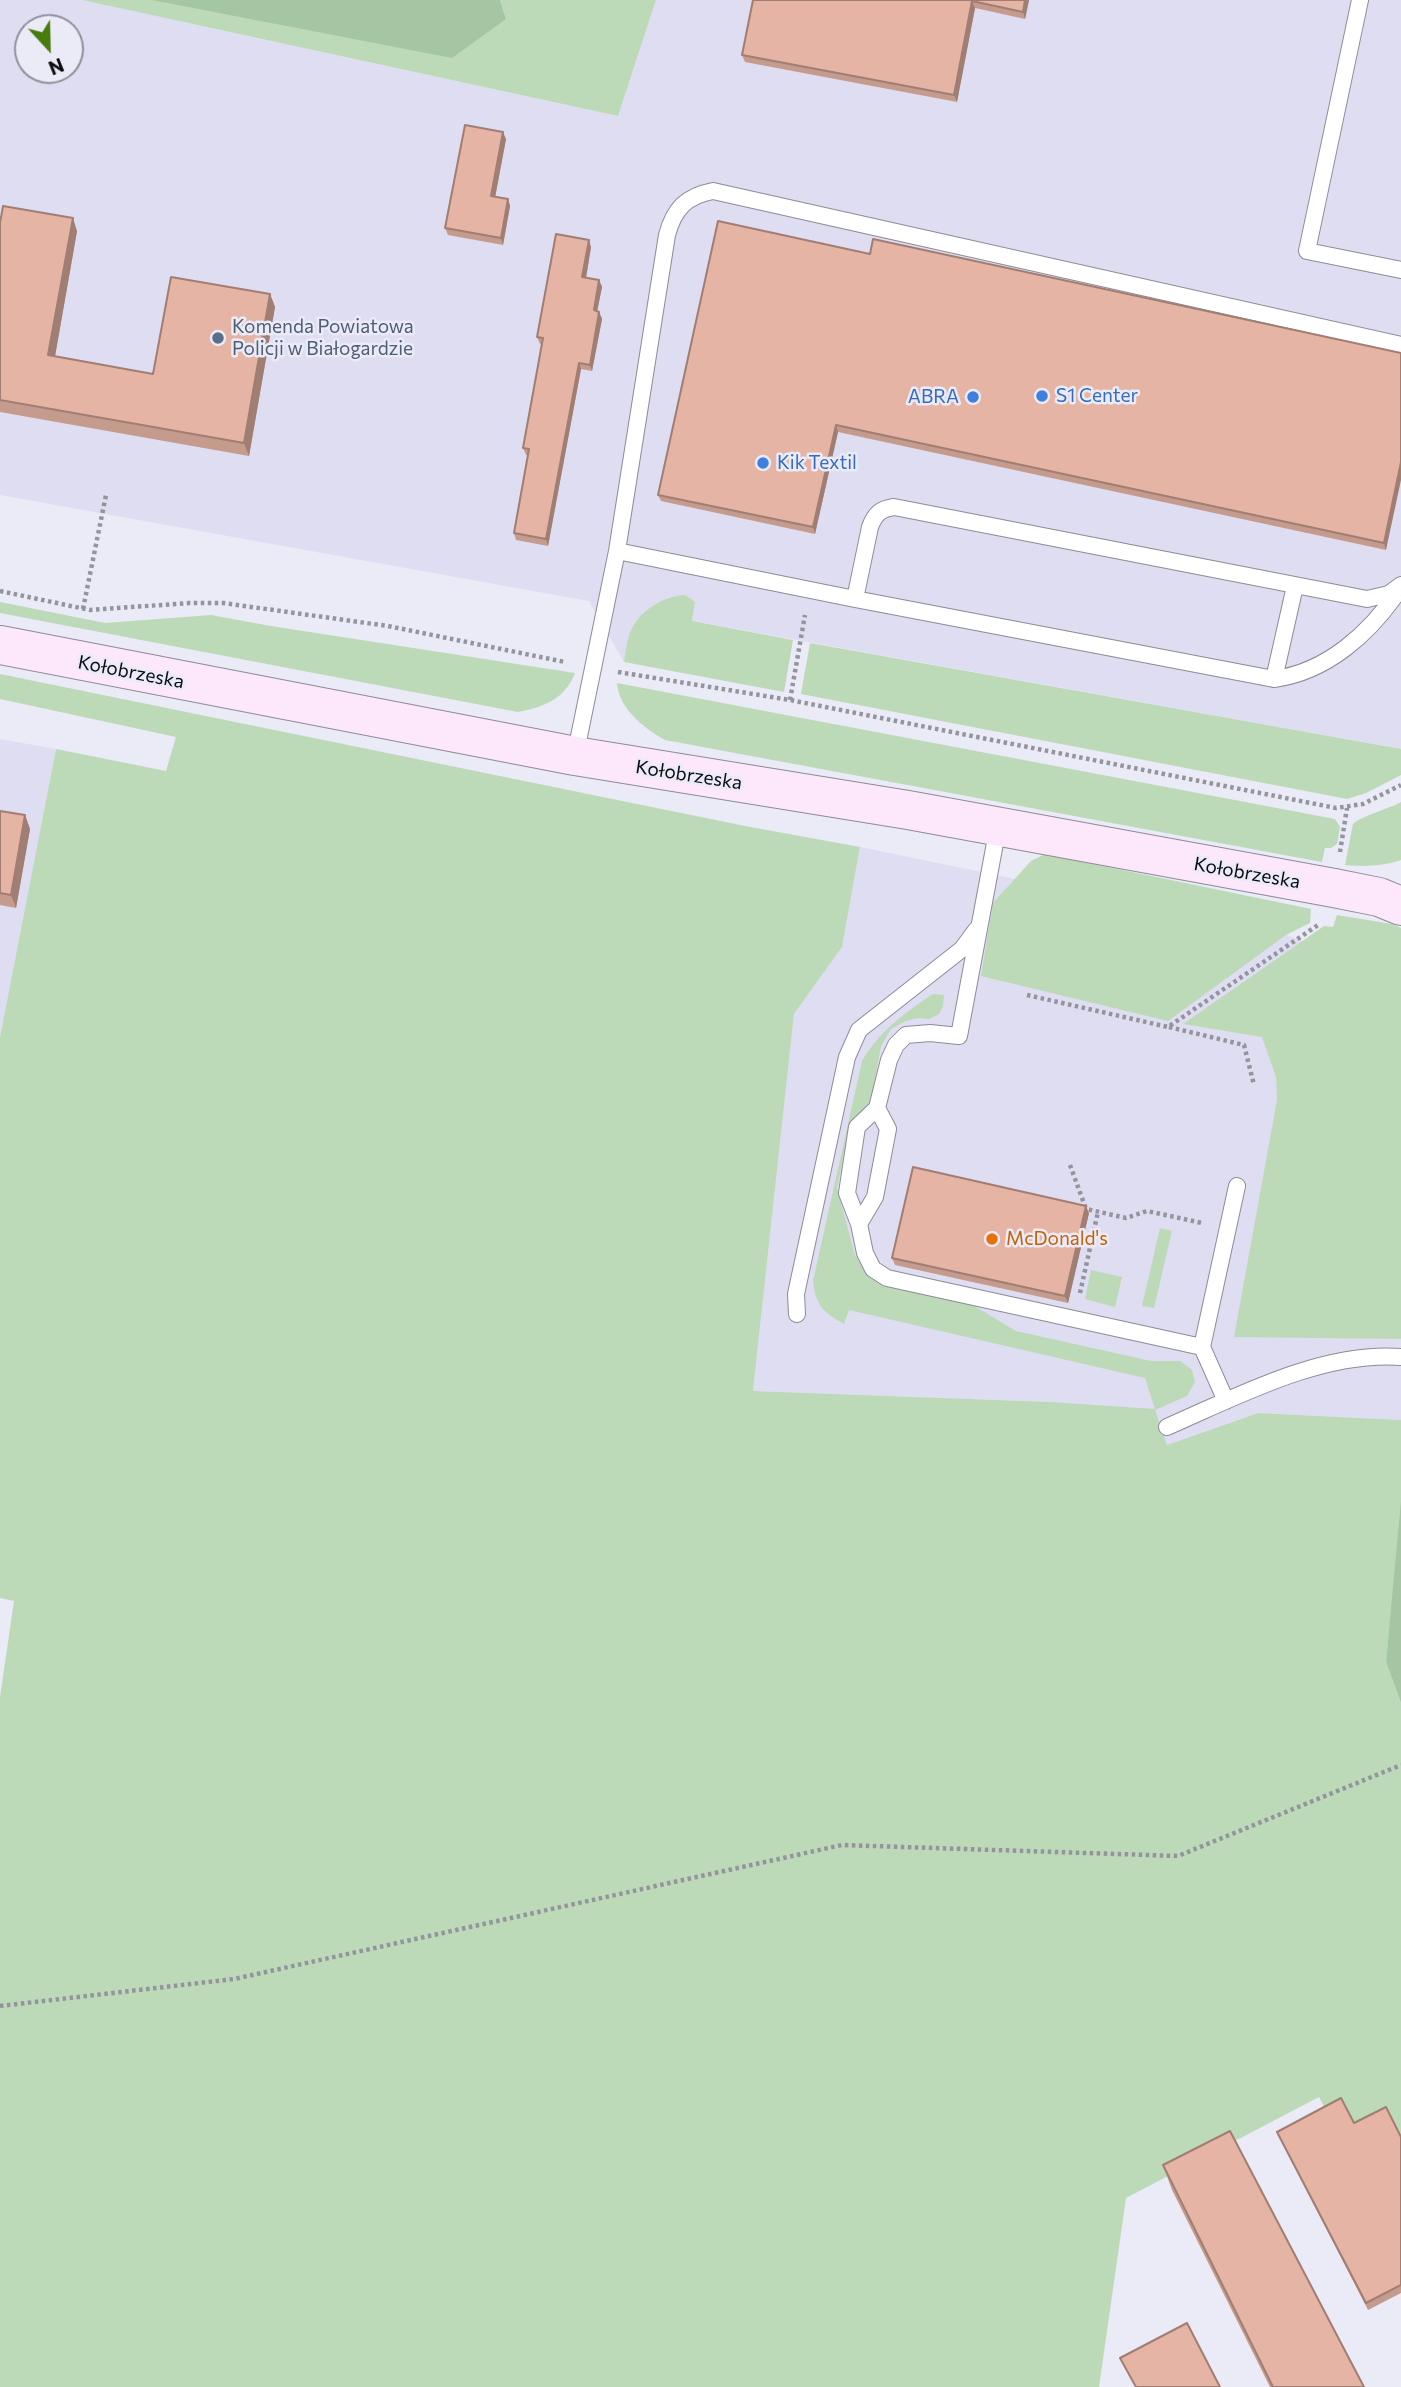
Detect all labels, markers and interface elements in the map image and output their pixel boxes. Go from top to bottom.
north arrow [14,14,84,84]
text: N [45,54,67,80]
place label: Komenda Powiatowa Policji w Białogardzie [232,316,414,360]
marker: Komenda Powiatowa Policji w Białogardzie [210,330,226,346]
place label: S1 Center [1056,385,1138,407]
place label: ABRA [908,386,959,408]
marker: S1 Center [1034,388,1050,404]
marker: ABRA [965,389,981,405]
place label: Kik Textil [777,452,857,474]
marker: Kik Textil [755,455,771,471]
street label: Kołobrzeska [76,651,186,693]
street label: Kołobrzeska [634,755,744,795]
street label: Kołobrzeska [1192,852,1302,894]
place label: McDonald's [1006,1228,1108,1250]
marker: McDonald's [984,1231,1000,1247]

